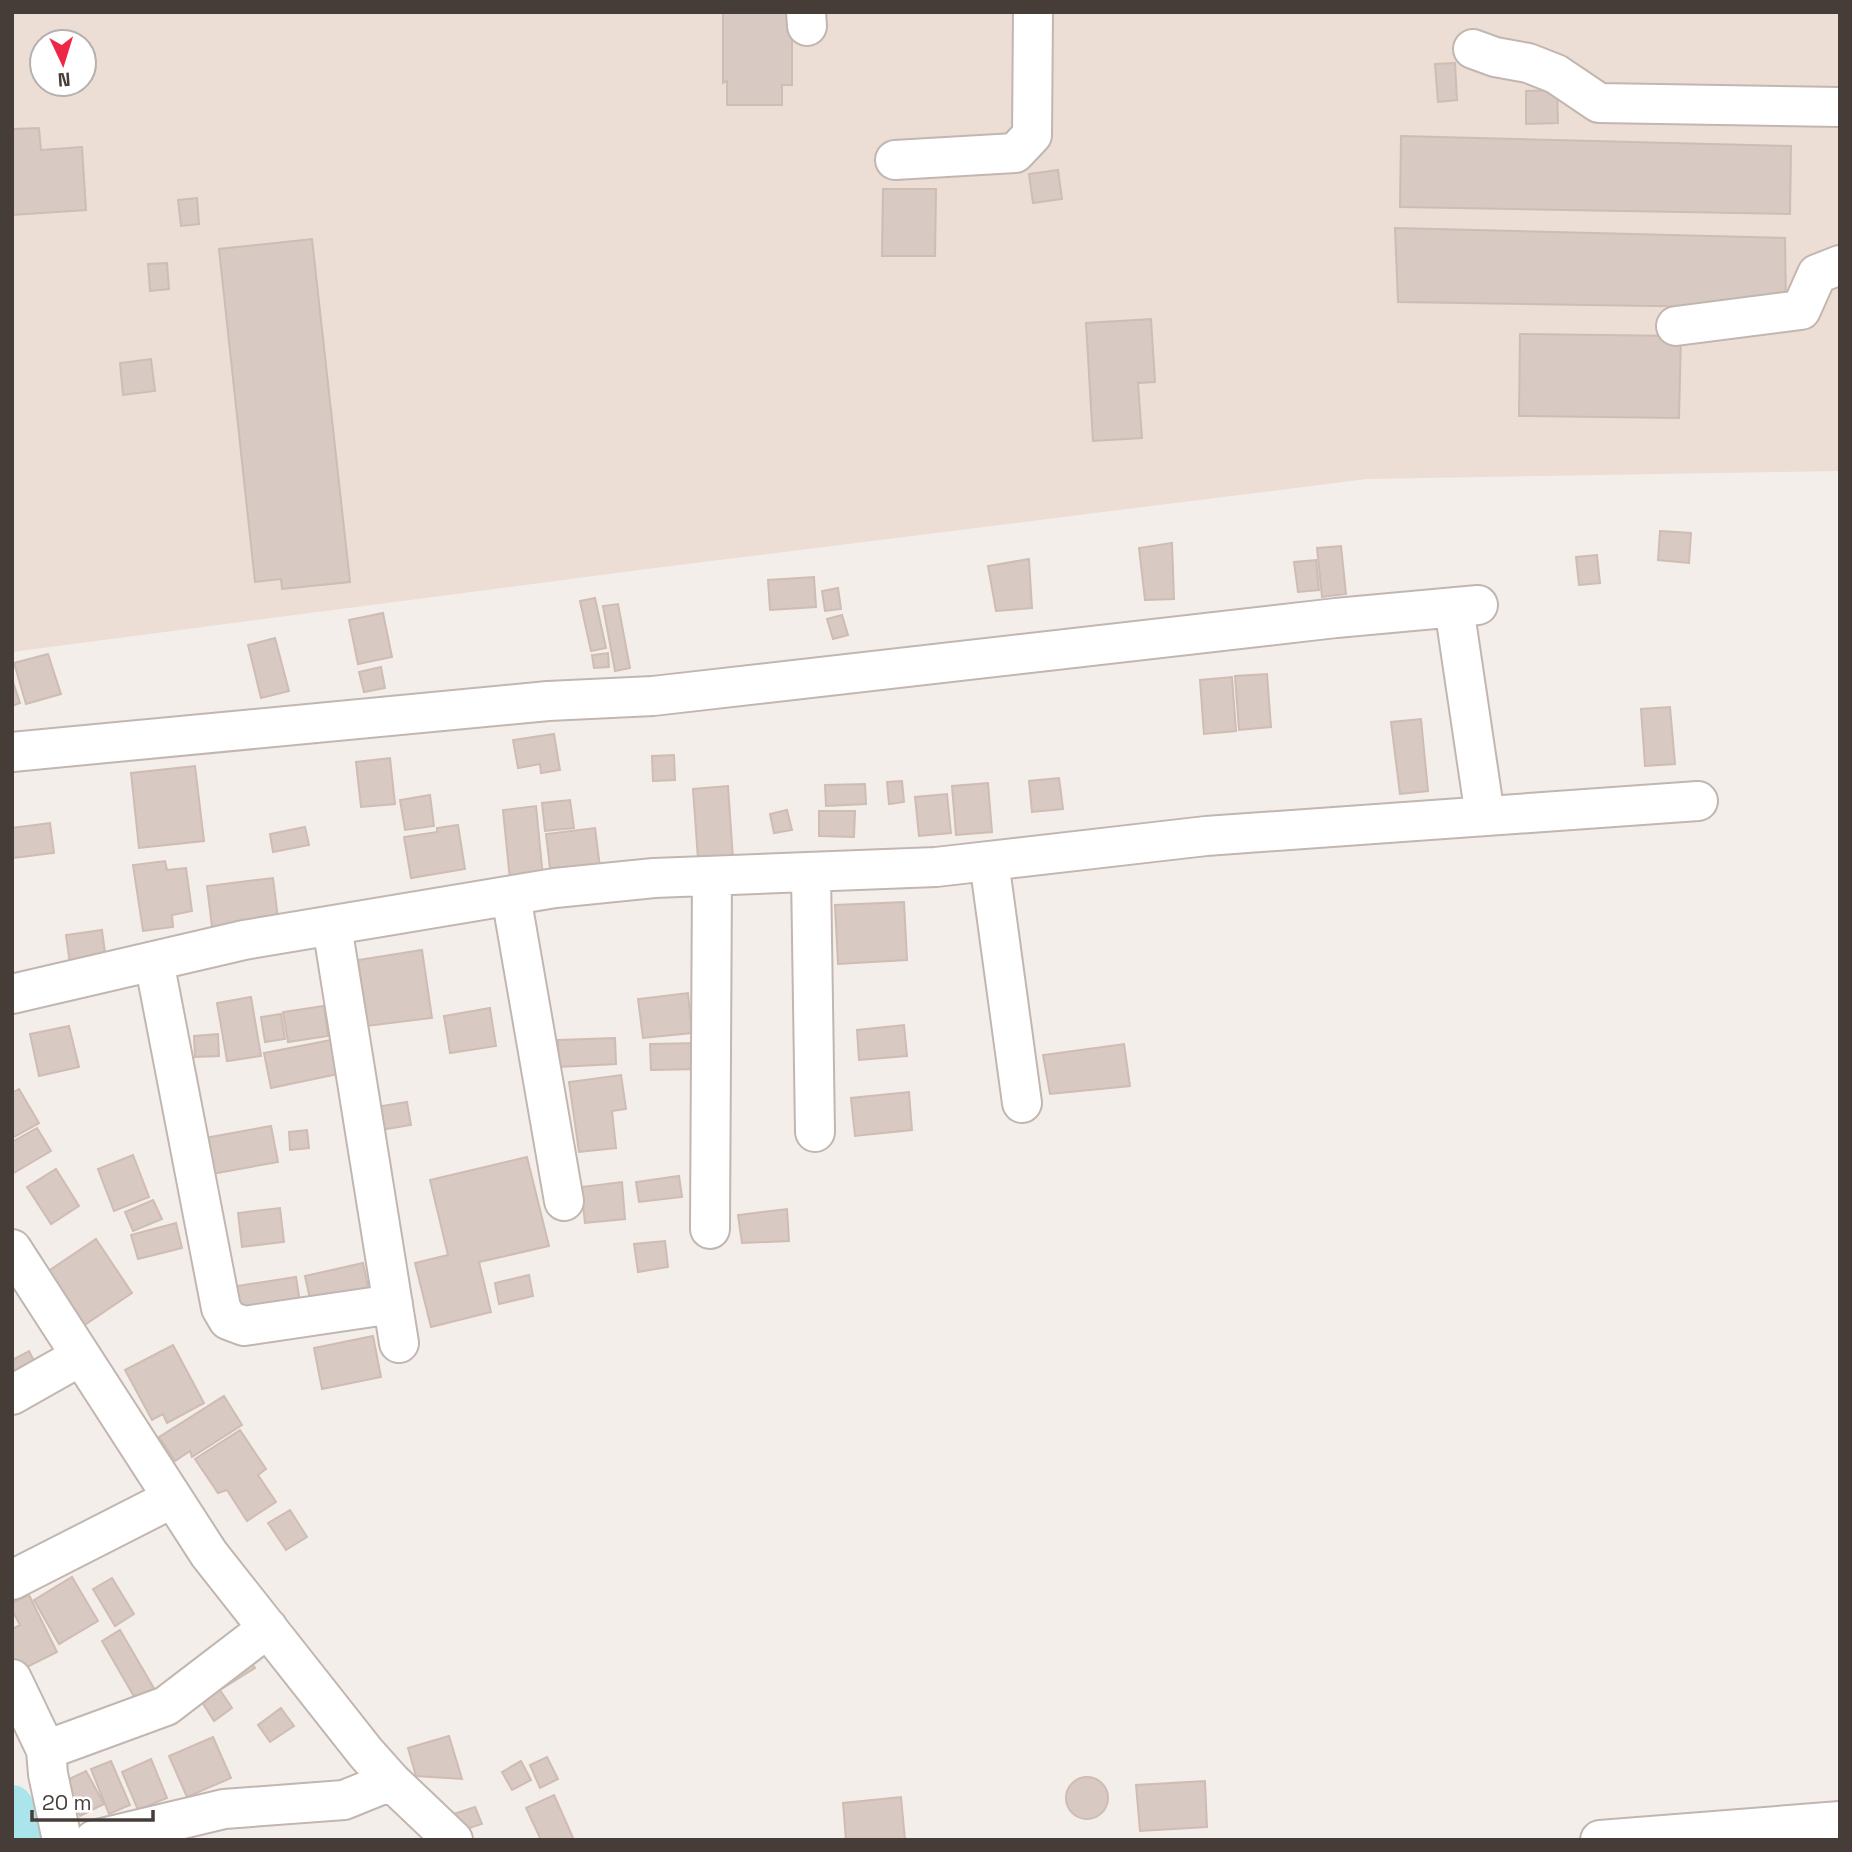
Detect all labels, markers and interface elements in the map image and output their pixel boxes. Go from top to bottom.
north arrow [28,28,98,98]
text: N [57,67,71,92]
scale bar [32,1778,152,1822]
text: 20 m [42,1789,92,1816]

